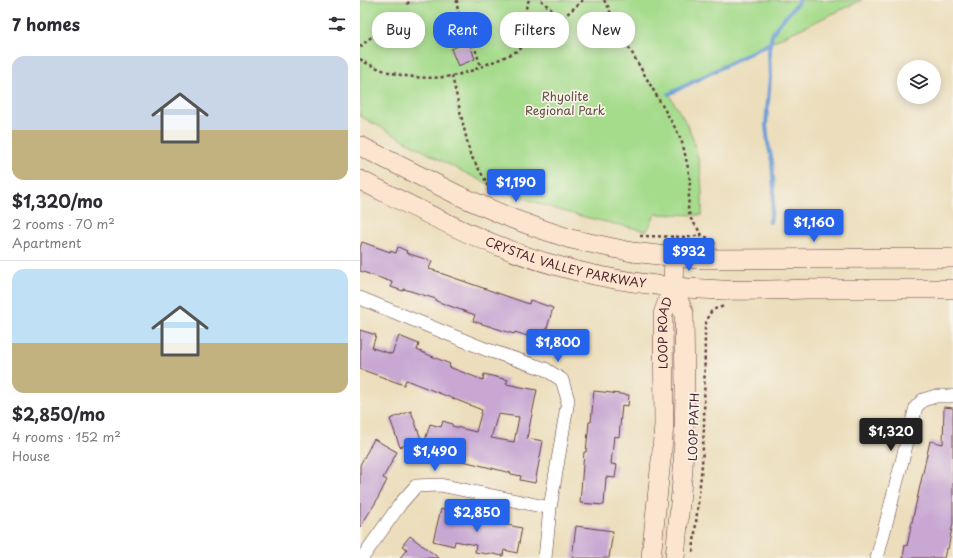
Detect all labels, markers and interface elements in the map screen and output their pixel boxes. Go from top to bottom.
text: 7 homes [12,11,80,37]
chip: Buy [372,12,425,48]
chip: Rent [433,12,492,48]
chip: Filters [500,12,569,48]
chip: New [577,12,635,48]
icon: filters [326,13,348,35]
map controls [897,60,941,104]
button: layers [897,60,941,104]
icon: home [144,82,216,154]
park label: Rhyolite Regional Park [525,87,605,119]
pin: $1,190 [483,169,549,203]
text: $1,190 [496,172,536,191]
text: $1,320/mo [12,188,103,214]
pin: $1,160 [781,209,847,243]
text: $1,160 [793,212,835,231]
text: 2 rooms · 70 m² [12,214,115,233]
street label: CRYSTAL VALLEY PARKWAY [483,232,648,292]
text: Apartment [12,233,81,252]
pin: $932 [665,238,713,272]
text: $932 [672,241,706,260]
street label: LOOP ROAD [653,294,676,369]
icon: home [144,295,216,367]
pin: $1,800 [525,329,591,363]
text: $1,800 [535,332,581,351]
street label: LOOP PATH [683,392,703,461]
text: $2,850/mo [12,401,105,427]
pin: $1,320 [858,418,924,452]
text: $1,320 [868,421,914,440]
text: 4 rooms · 152 m² [12,427,121,446]
pin: $1,490 [402,438,468,472]
text: $1,490 [413,441,457,460]
text: House [12,446,50,465]
pin: $2,850 [444,499,510,533]
text: $2,850 [454,502,500,521]

